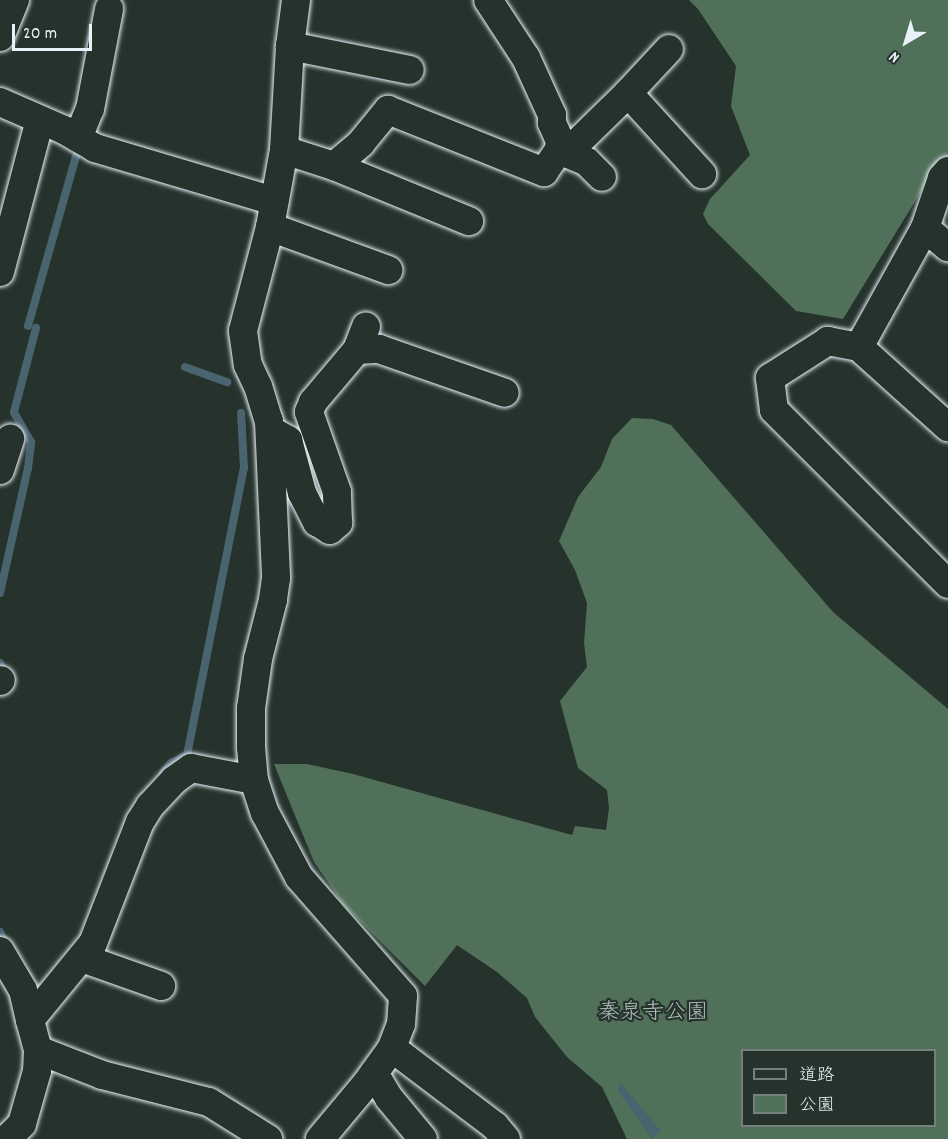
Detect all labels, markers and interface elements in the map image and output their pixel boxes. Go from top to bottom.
scale bar [15,12,94,50]
north arrow [876,12,936,72]
text: 20 m [23,22,57,47]
text: N [884,45,905,68]
park label: 秦泉寺公園 [598,1001,708,1027]
legend [741,1049,936,1127]
text: 道路 [799,1064,835,1089]
text: 公園 [799,1094,835,1119]

